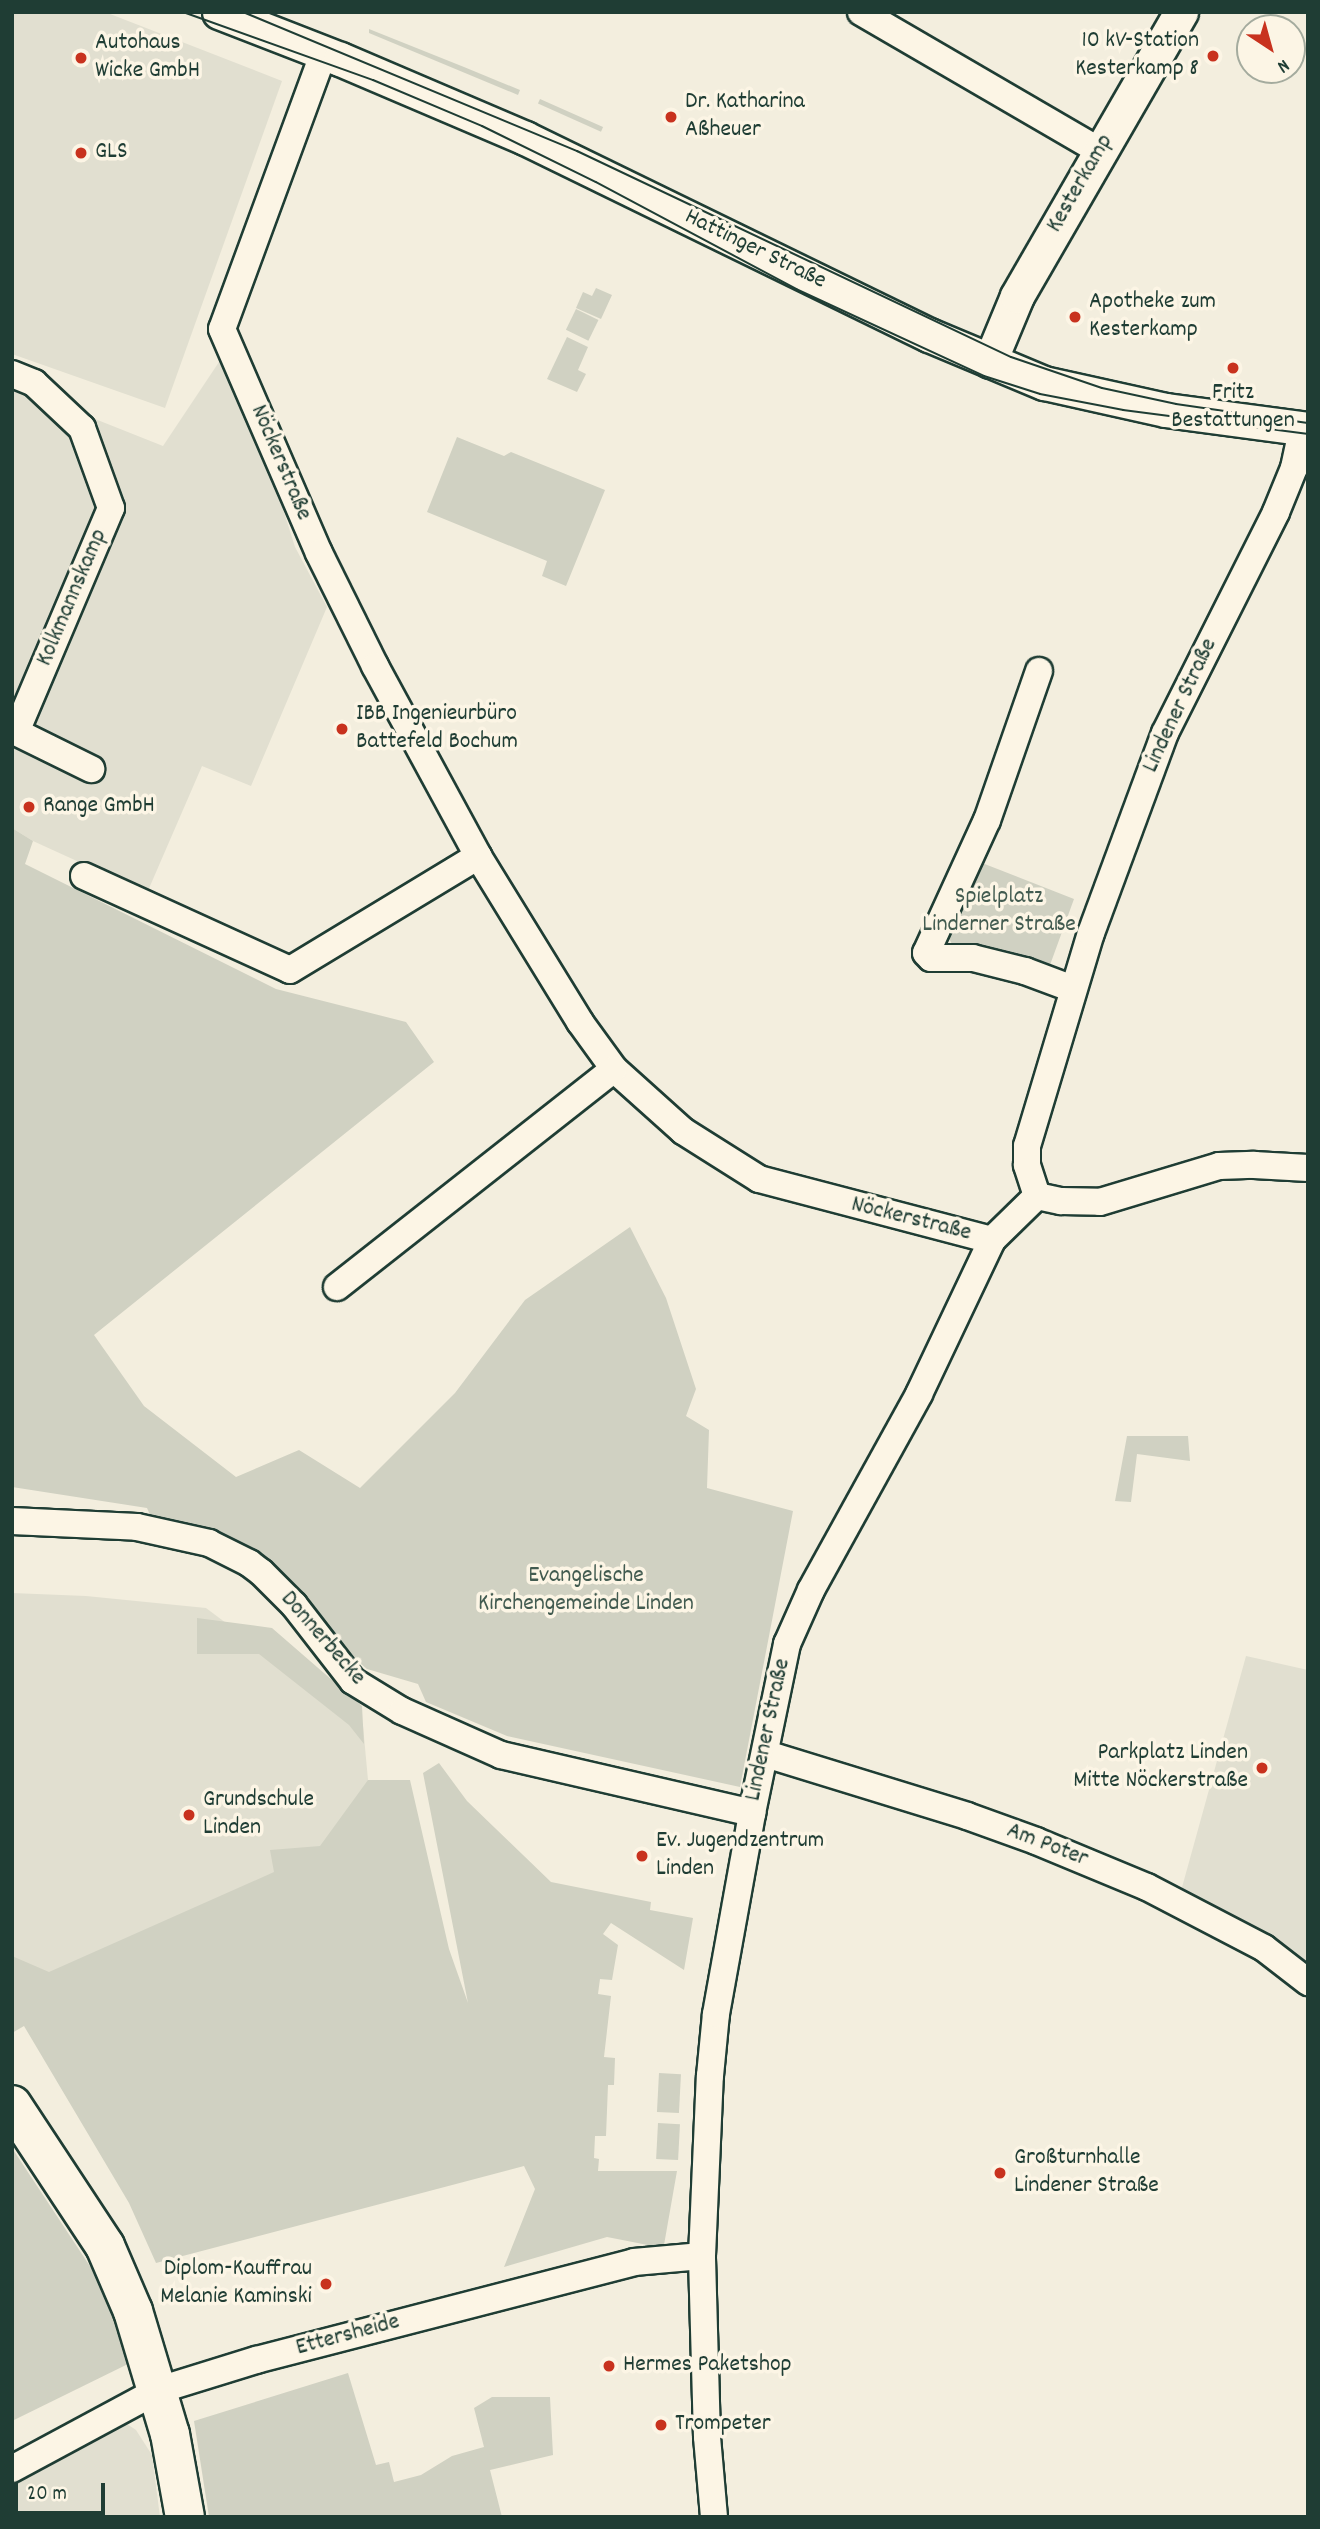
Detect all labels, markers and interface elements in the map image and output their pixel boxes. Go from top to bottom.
north arrow [1236,14,1306,84]
place label: 10 kV-Station Kesterkamp 8 [1075,28,1199,84]
place label: Autohaus Wicke GmbH [95,30,200,86]
marker: 10 kV-Station Kesterkamp 8 [1205,48,1221,64]
marker: Autohaus Wicke GmbH [73,50,89,66]
text: N [1271,51,1294,78]
place label: Dr. Katharina Aßheuer [685,89,805,145]
marker: Dr. Katharina Aßheuer [663,109,679,125]
street label: Kesterkamp [1041,130,1121,238]
place label: GLS [95,139,128,167]
marker: GLS [73,145,89,161]
street label: Hattinger Straße [680,203,830,297]
place label: Apotheke zum Kesterkamp [1089,289,1216,345]
marker: Apotheke zum Kesterkamp [1067,309,1083,325]
marker: Fritz Bestattungen [1225,360,1241,376]
place label: Fritz Bestattungen [1171,380,1295,436]
street label: Nöckerstraße [243,401,317,525]
street label: Kolkmannskamp [31,525,115,671]
street label: Lindener Straße [1137,634,1225,778]
place label: IBB Ingenieurbüro Battefeld Bochum [356,701,518,757]
marker: IBB Ingenieurbüro Battefeld Bochum [334,721,350,737]
place label: Range GmbH [43,793,155,821]
marker: Range GmbH [21,799,37,815]
park label: Spielplatz Linderner Straße [922,884,1076,940]
street label: Nöckerstraße [848,1191,974,1249]
park label: Evangelische Kirchengemeinde Linden [478,1563,694,1619]
street label: Donnerbecke [273,1586,371,1692]
street label: Lindener Straße [740,1656,798,1804]
place label: Parkplatz Linden Mitte Nöckerstraße [1073,1740,1248,1796]
marker: Parkplatz Linden Mitte Nöckerstraße [1254,1760,1270,1776]
place label: Grundschule Linden [203,1787,314,1843]
marker: Grundschule Linden [181,1807,197,1823]
street label: Am Poter [1002,1817,1092,1875]
place label: Ev. Jugendzentrum Linden [656,1828,824,1884]
marker: Ev. Jugendzentrum Linden [634,1848,650,1864]
place label: Großturnhalle Lindener Straße [1014,2145,1159,2201]
marker: Großturnhalle Lindener Straße [992,2165,1008,2181]
place label: Diplom-Kauffrau Melanie Kaminski [160,2256,312,2312]
marker: Diplom-Kauffrau Melanie Kaminski [318,2276,334,2292]
street label: Ettersheide [293,2308,403,2364]
place label: Hermes Paketshop [623,2352,792,2380]
marker: Hermes Paketshop [601,2358,617,2374]
place label: Trompeter [675,2411,771,2439]
marker: Trompeter [653,2417,669,2433]
scale bar [18,2470,108,2514]
text: 20 m [27,2480,67,2510]

